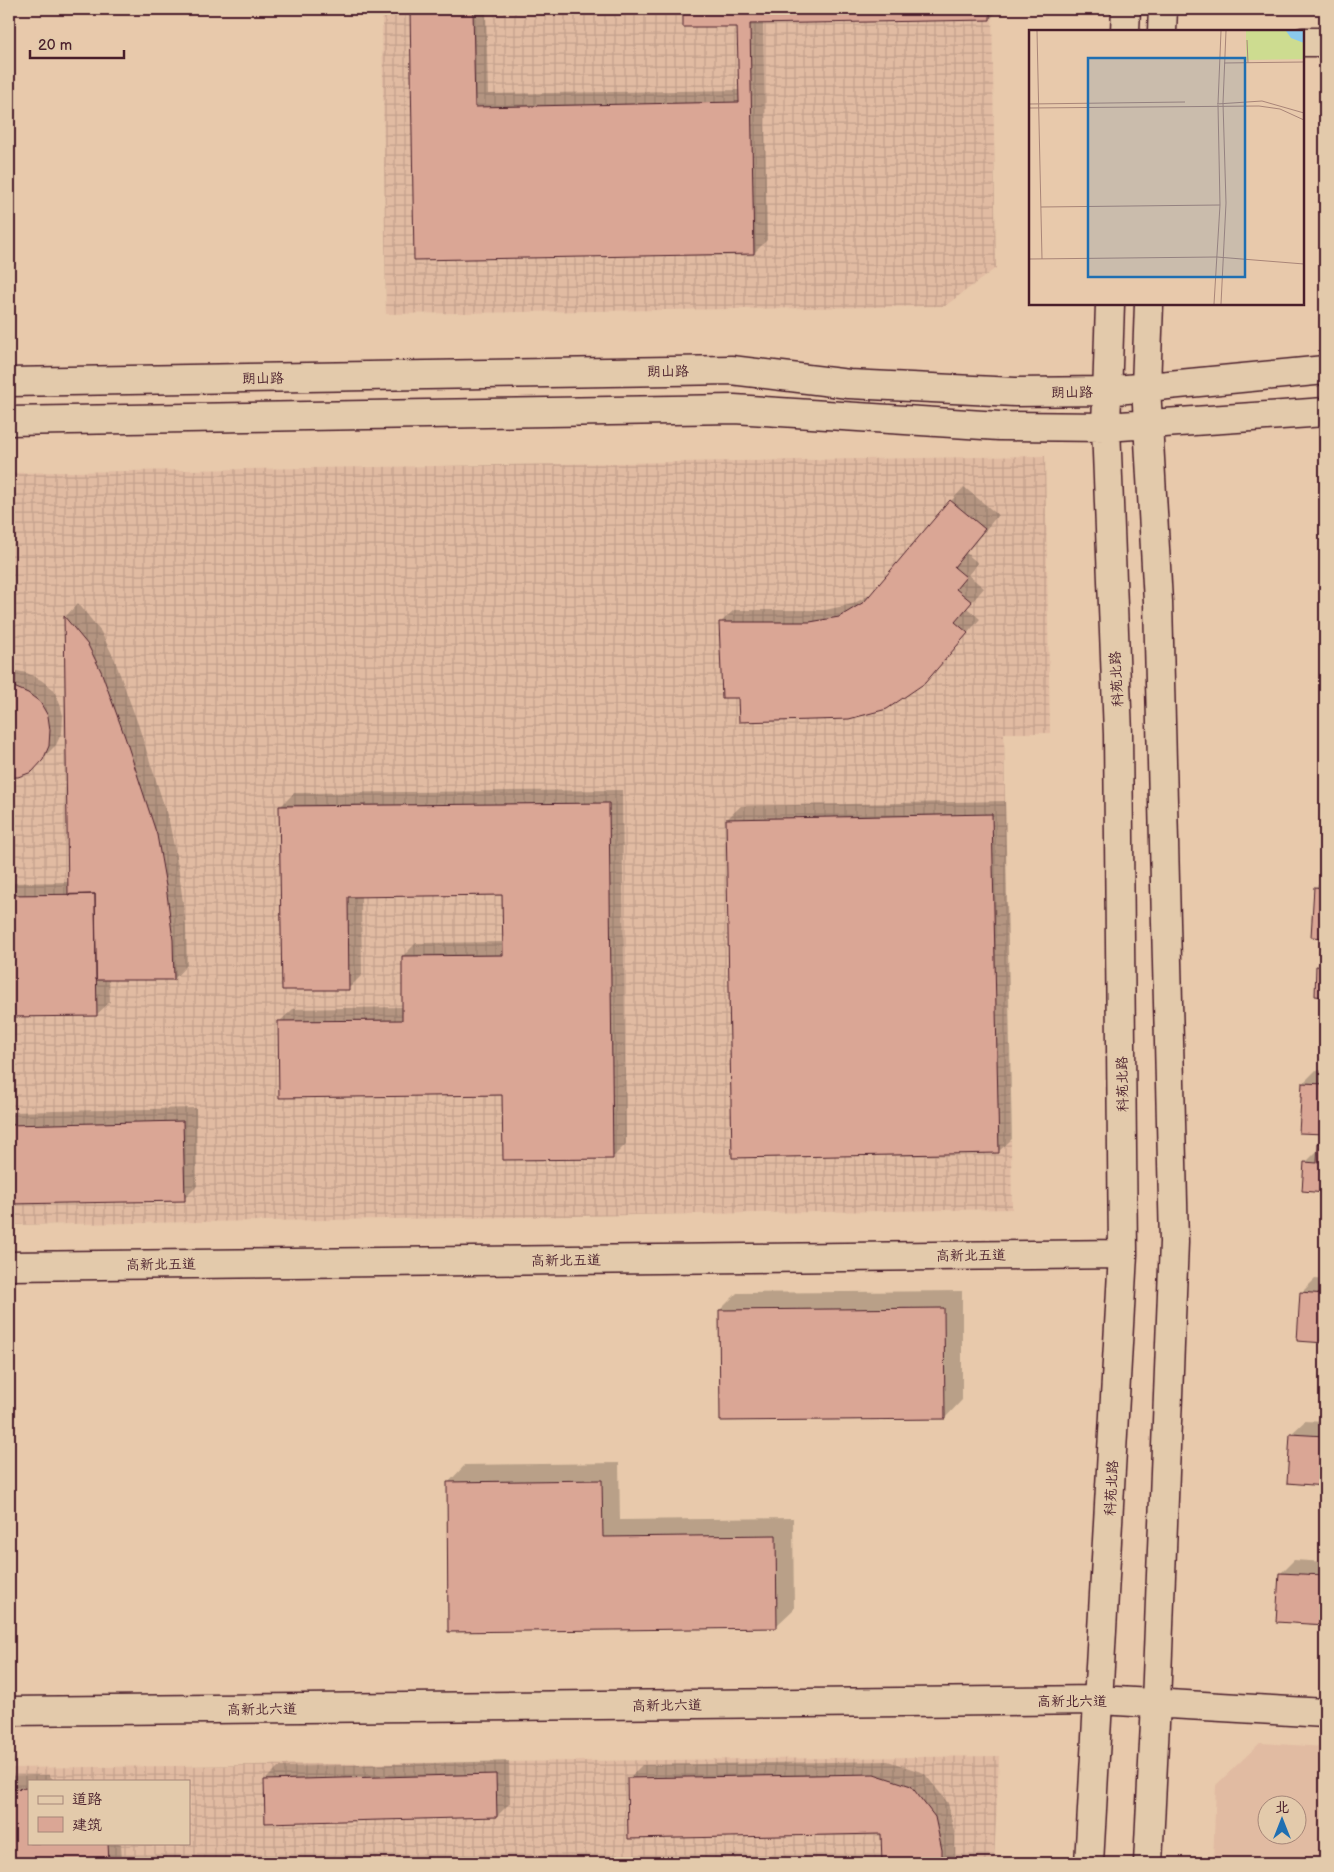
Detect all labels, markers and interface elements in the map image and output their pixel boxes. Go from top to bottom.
scale bar [30,28,124,60]
inset map [1029,30,1304,305]
text: 20 m [38,36,72,55]
street label: 朗山路 [647,363,689,380]
street label: 朗山路 [242,370,284,387]
street label: 朗山路 [1051,384,1093,401]
street label: 科苑北路 [1107,651,1126,707]
street label: 科苑北路 [1114,1056,1131,1112]
street label: 高新北五道 [936,1246,1006,1265]
street label: 高新北五道 [531,1251,601,1270]
street label: 高新北五道 [126,1255,196,1274]
street label: 科苑北路 [1102,1460,1121,1516]
street label: 高新北六道 [1037,1693,1107,1710]
street label: 高新北六道 [632,1696,702,1715]
street label: 高新北六道 [227,1700,297,1719]
legend [28,1780,190,1844]
text: 道路 [72,1790,102,1809]
north arrow [1256,1794,1306,1844]
text: 北 [1275,1799,1289,1816]
text: 建筑 [72,1816,102,1835]

